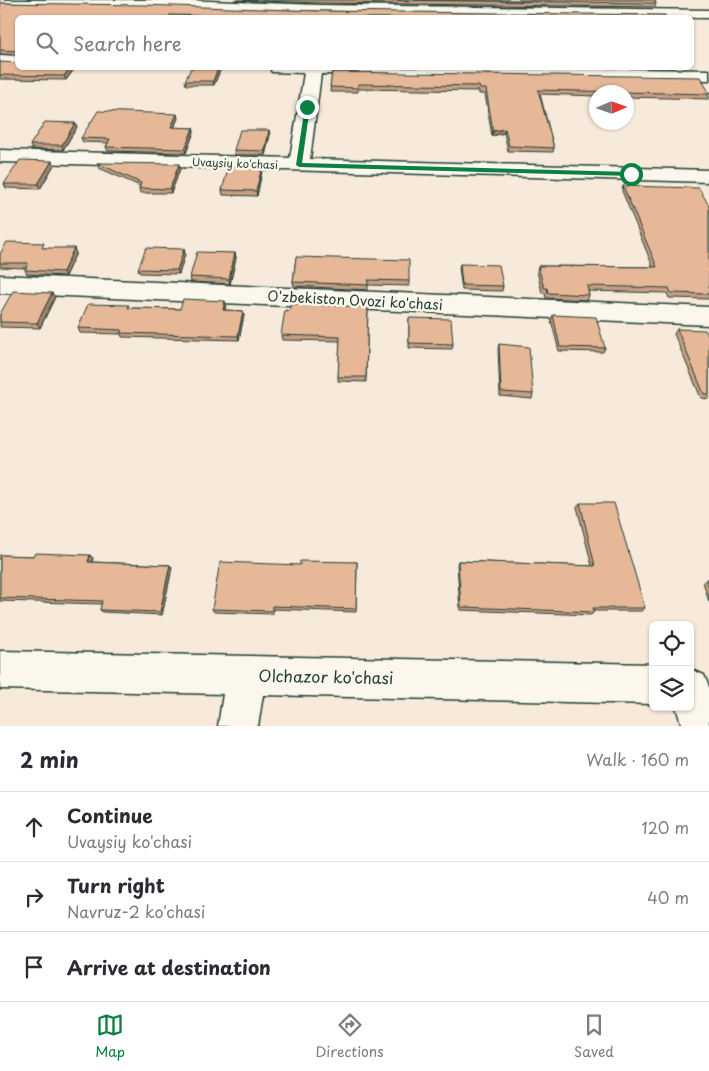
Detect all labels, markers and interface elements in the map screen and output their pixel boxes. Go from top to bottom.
search box [15,15,694,70]
icon: search [33,29,61,57]
text: Search here [73,29,182,57]
north arrow [589,85,634,130]
route end [296,96,319,119]
street label: Uvaysiy ko'chasi [192,153,278,173]
route start [620,163,643,186]
street label: O'zbekiston Ovozi ko'chasi [267,285,443,315]
map controls [649,621,694,711]
button: locate [649,621,694,666]
street label: Olchazor ko'chasi [258,663,394,689]
button: layers [649,666,694,711]
text: 2 min [20,743,79,775]
text: Walk · 160 m [586,747,689,771]
text: Continue [67,801,153,829]
icon: ahead [20,813,48,841]
text: 120 m [642,815,689,839]
text: Uvaysiy ko'chasi [67,829,192,853]
text: Turn right [67,871,165,899]
icon: right [20,883,48,911]
text: 40 m [647,885,689,909]
text: Navruz-2 ko'chasi [67,899,206,923]
icon: arrive [20,953,48,981]
text: Arrive at destination [67,953,271,981]
tab: Map [95,1011,125,1062]
tab: Directions [316,1011,384,1062]
tab: Saved [574,1011,614,1062]

